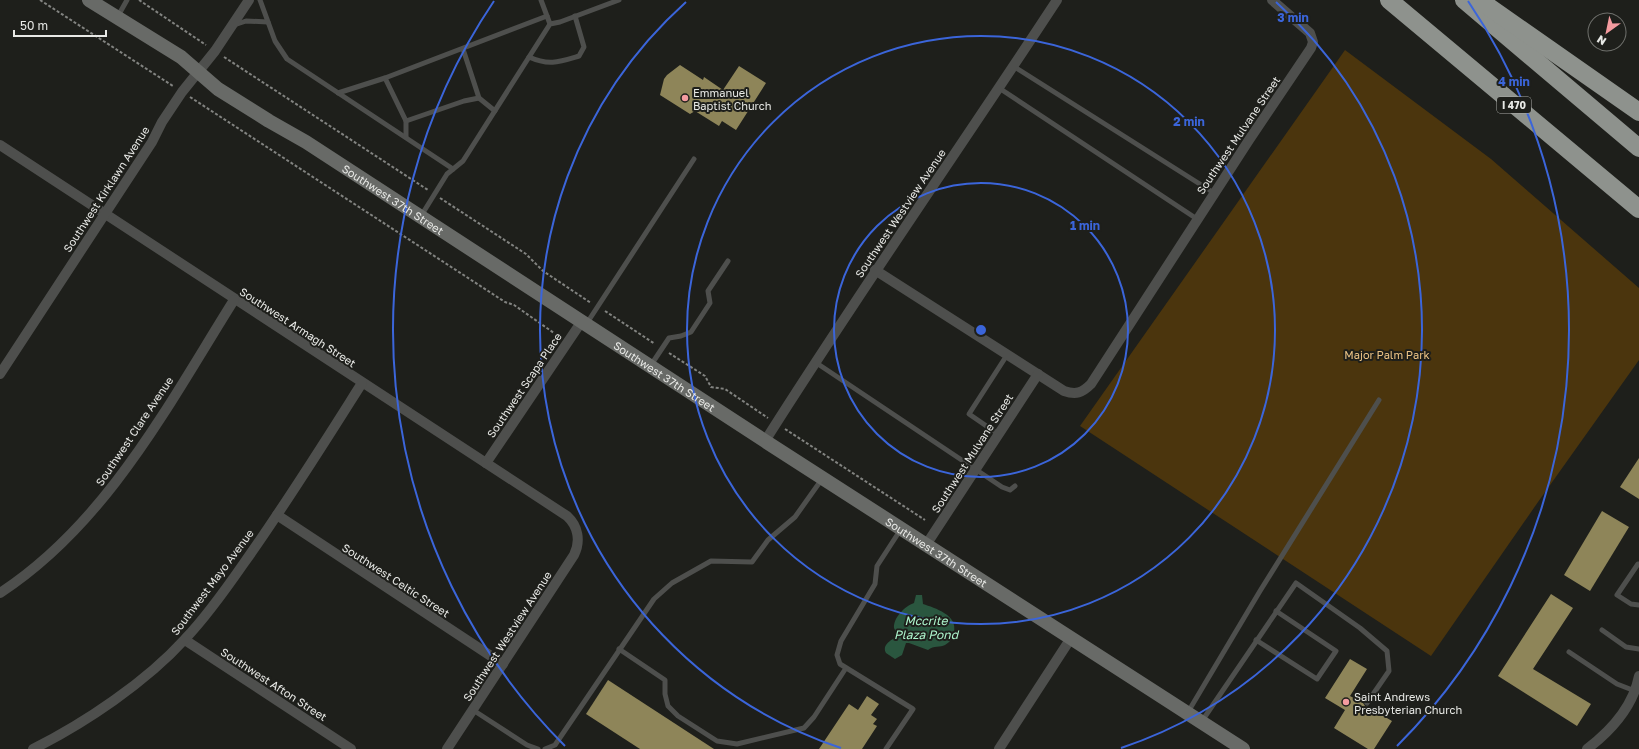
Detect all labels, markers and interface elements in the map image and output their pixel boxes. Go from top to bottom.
text: 3 min [1277,10,1309,25]
scale bar [14,12,106,38]
north arrow [1587,12,1627,52]
text: 50 m [20,18,48,33]
text: N [1594,33,1608,49]
street label: Southwest Mulvane Street [1194,74,1282,196]
text: 4 min [1498,74,1530,89]
place label: Emmanuel Baptist Church [693,86,772,112]
marker: Emmanuel Baptist Church [680,93,690,103]
road number: I 470 [1497,97,1531,113]
text: 2 min [1173,114,1205,129]
street label: Southwest Kirklawn Avenue [60,124,152,254]
street label: Southwest Westview Avenue [852,146,948,280]
street label: Southwest 37th Street [340,161,446,237]
text: 1 min [1070,218,1100,233]
street label: Southwest Armagh Street [237,285,359,369]
centre of rings [974,323,988,337]
street label: Southwest Scapa Place [484,330,564,440]
street label: Southwest 37th Street [612,338,718,413]
park label: Major Palm Park [1344,348,1430,361]
street label: Southwest Clare Avenue [93,374,175,488]
street label: Southwest Mulvane Street [929,391,1015,515]
street label: Southwest 37th Street [883,514,990,589]
street label: Southwest Mayo Avenue [168,527,256,637]
street label: Southwest Celtic Street [340,540,452,620]
street label: Southwest Westview Avenue [460,569,554,703]
water label: Mccrite Plaza Pond [894,613,960,642]
street label: Southwest Afton Street [219,645,329,723]
place label: Saint Andrews Presbyterian Church [1354,690,1462,716]
marker: Saint Andrews Presbyterian Church [1341,697,1351,707]

